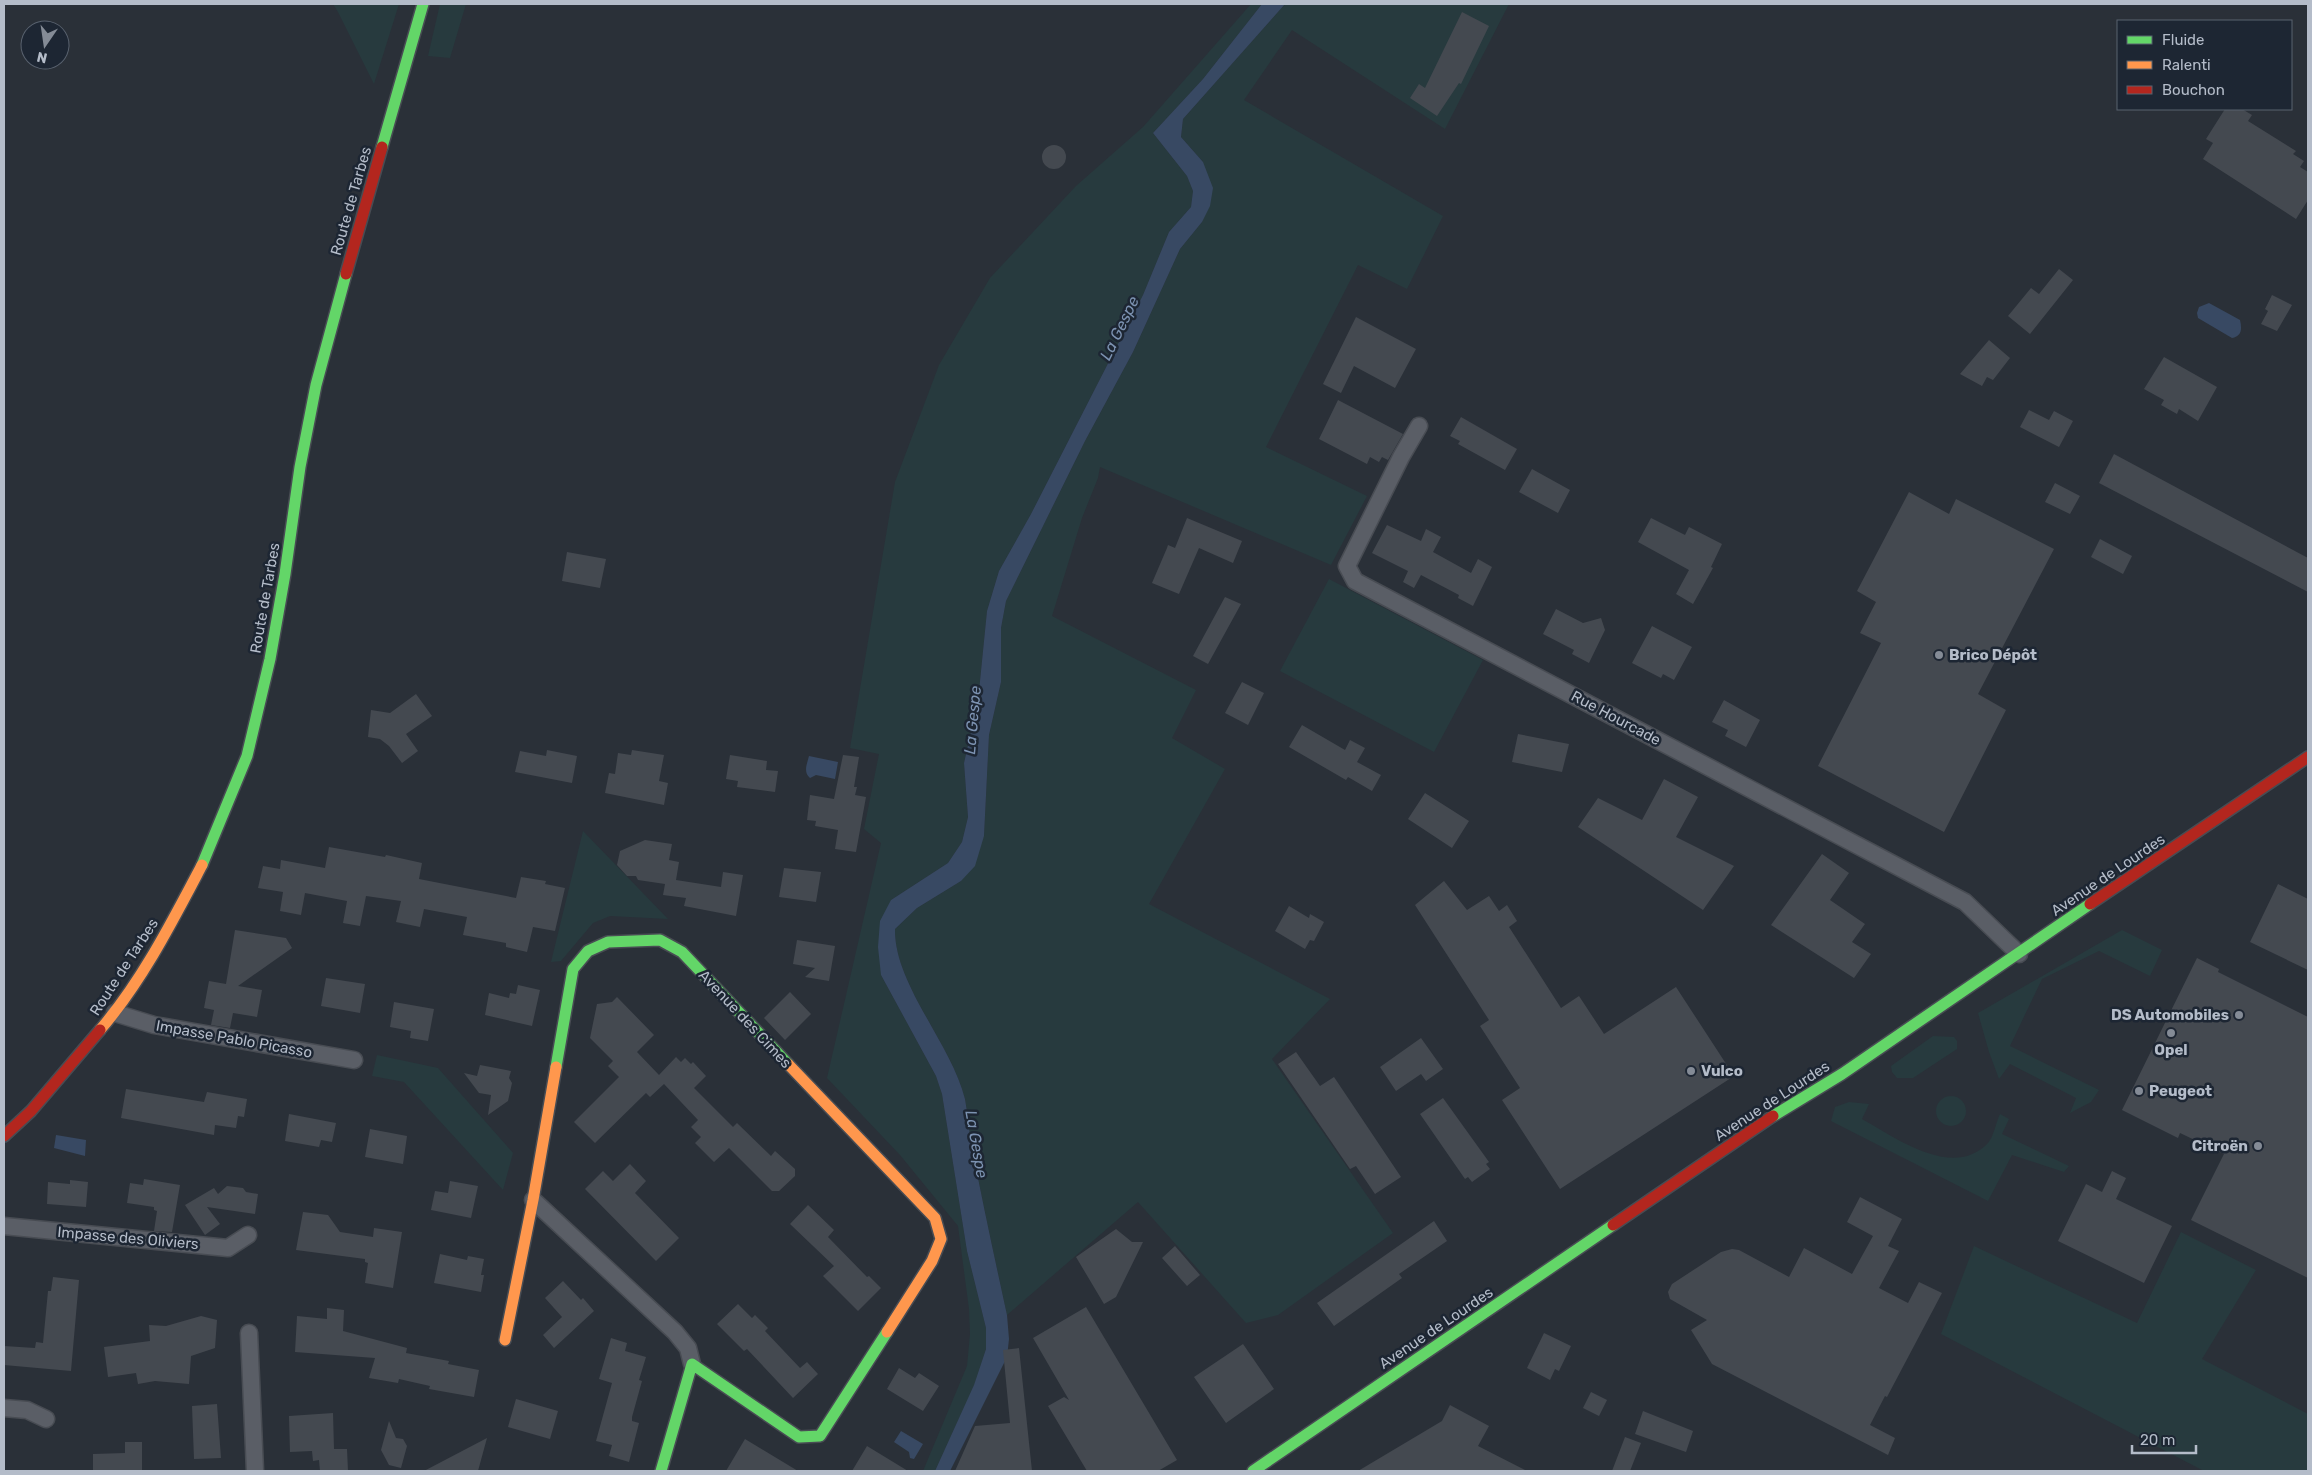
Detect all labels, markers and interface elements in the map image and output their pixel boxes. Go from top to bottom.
north arrow [20,20,70,70]
legend [2117,20,2292,110]
text: Fluide [2162,31,2204,49]
text: N [35,48,49,67]
text: Ralenti [2162,56,2211,74]
text: Bouchon [2162,81,2225,99]
street label: Route de Tarbes [327,144,375,257]
water label: La Gespe [1096,293,1143,363]
street label: Route de Tarbes [246,541,284,655]
place label: Brico Dépôt [1949,646,2037,664]
marker: Brico Dépôt [1933,649,1945,661]
water label: La Gespe [960,685,985,755]
street label: Rue Hourcade [1568,687,1664,749]
street label: Avenue de Lourdes [2048,830,2169,920]
street label: Route de Tarbes [86,915,162,1019]
street label: Avenue des Cimes [695,966,795,1072]
place label: DS Automobiles [2111,1006,2229,1024]
marker: DS Automobiles [2233,1009,2245,1021]
street label: Impasse Pablo Picasso [154,1016,314,1062]
marker: Opel [2165,1027,2177,1039]
place label: Opel [2154,1041,2188,1059]
street label: Avenue de Lourdes [1711,1057,1833,1145]
place label: Vulco [1701,1062,1743,1080]
marker: Vulco [1685,1065,1697,1077]
place label: Peugeot [2149,1082,2212,1100]
marker: Peugeot [2133,1085,2145,1097]
water label: La Gespe [961,1109,992,1180]
place label: Citroën [2192,1137,2248,1155]
marker: Citroën [2252,1140,2264,1152]
street label: Impasse des Oliviers [57,1223,200,1253]
street label: Avenue de Lourdes [1376,1283,1497,1373]
scale bar [2132,1422,2196,1454]
text: 20 m [2140,1431,2175,1449]

